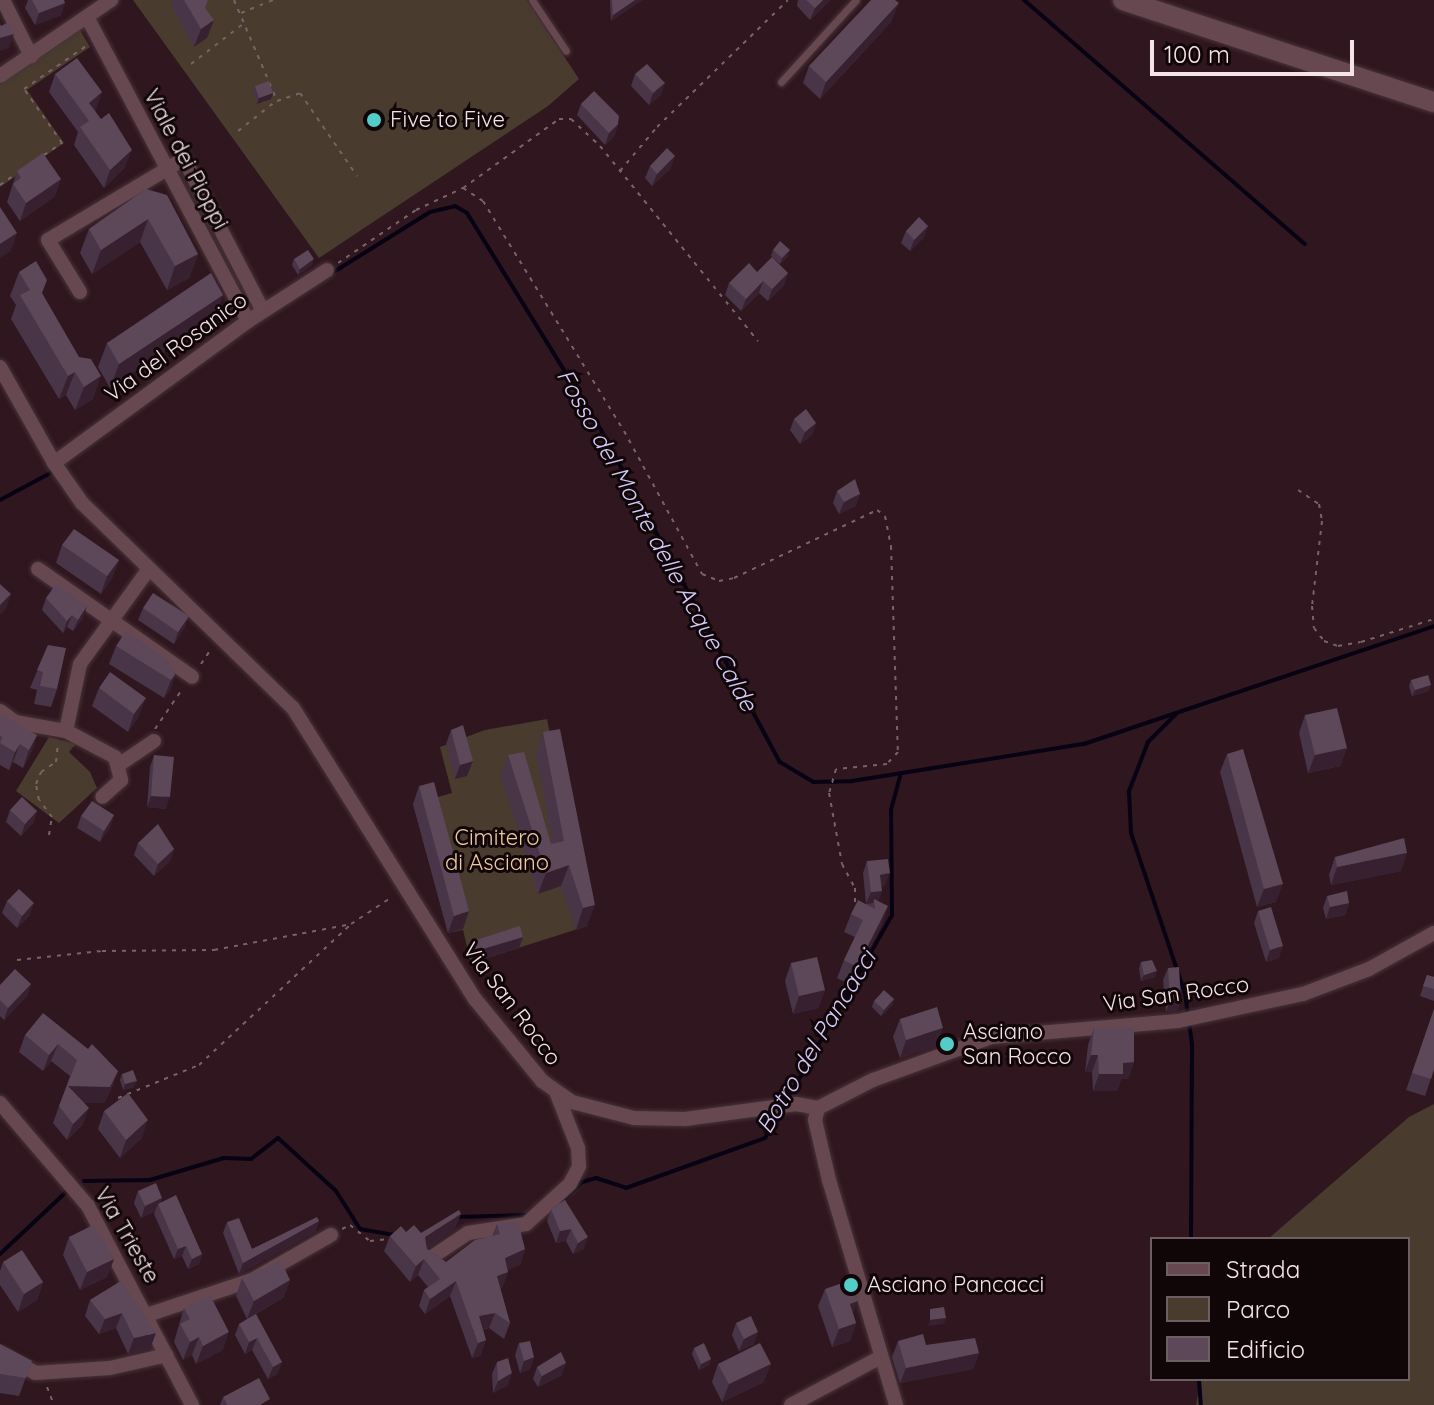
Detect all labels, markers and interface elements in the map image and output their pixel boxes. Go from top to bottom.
scale bar [1154,24,1358,74]
text: 100 m [1164,39,1230,69]
street label: Viale dei Pioppi [138,84,234,234]
place label: Five to Five [390,107,505,133]
marker: Five to Five [365,111,383,129]
street label: Via del Rosanico [100,287,252,407]
water label: Fosso del Monte delle Acque Calde [551,364,763,716]
park label: Cimitero di Asciano [445,824,549,876]
street label: Via San Rocco [457,937,567,1071]
water label: Botro del Pancacci [750,946,882,1138]
street label: Via San Rocco [1101,971,1251,1017]
place label: Asciano San Rocco [963,1018,1071,1070]
marker: Asciano San Rocco [938,1035,956,1053]
street label: Via Trieste [89,1182,165,1288]
legend [1150,1237,1410,1381]
text: Strada [1226,1254,1300,1284]
place label: Asciano Pancacci [867,1272,1044,1298]
marker: Asciano Pancacci [842,1276,860,1294]
text: Parco [1226,1294,1290,1324]
text: Edificio [1226,1334,1305,1364]

